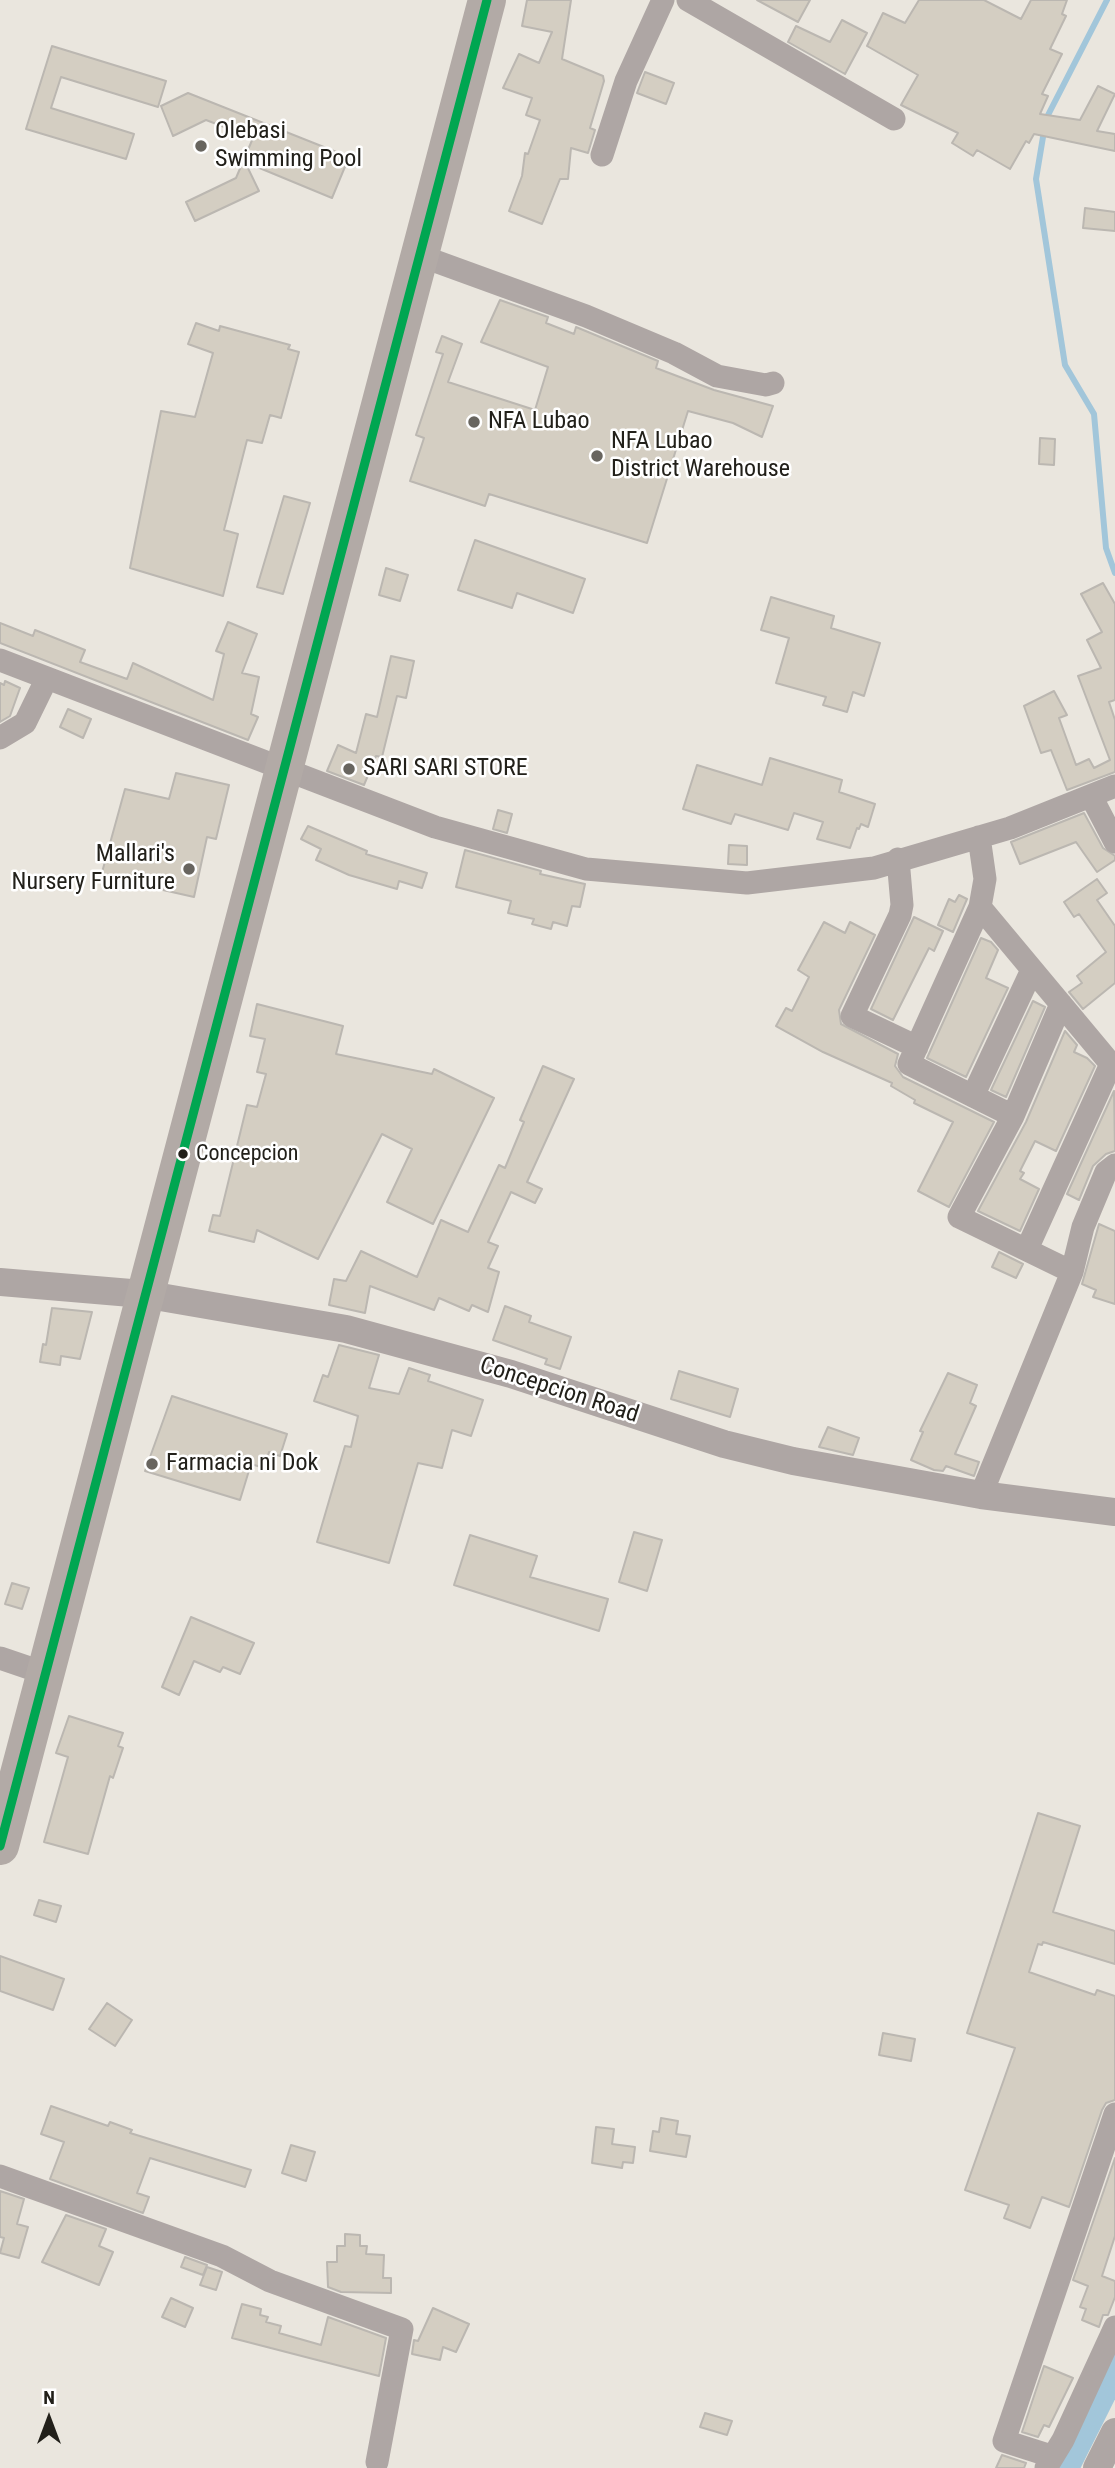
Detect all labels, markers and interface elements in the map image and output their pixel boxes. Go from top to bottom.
place label: Olebasi Swimming Pool [215,118,362,174]
marker: Olebasi Swimming Pool [193,138,209,154]
place label: NFA Lubao [488,408,590,436]
marker: NFA Lubao [466,414,482,430]
place label: NFA Lubao District Warehouse [611,428,790,484]
marker: NFA Lubao District Warehouse [589,448,605,464]
place label: SARI SARI STORE [363,755,528,783]
marker: SARI SARI STORE [341,761,357,777]
place label: Mallari's Nursery Furniture [12,841,175,897]
marker: Mallari's Nursery Furniture [181,861,197,877]
place label: Concepcion [196,1141,298,1167]
marker: Concepcion [176,1147,190,1161]
street label: Concepcion Road [476,1352,642,1430]
place label: Farmacia ni Dok [166,1450,318,1478]
marker: Farmacia ni Dok [144,1456,160,1472]
north arrow [14,2384,84,2454]
text: N [43,2386,55,2409]

